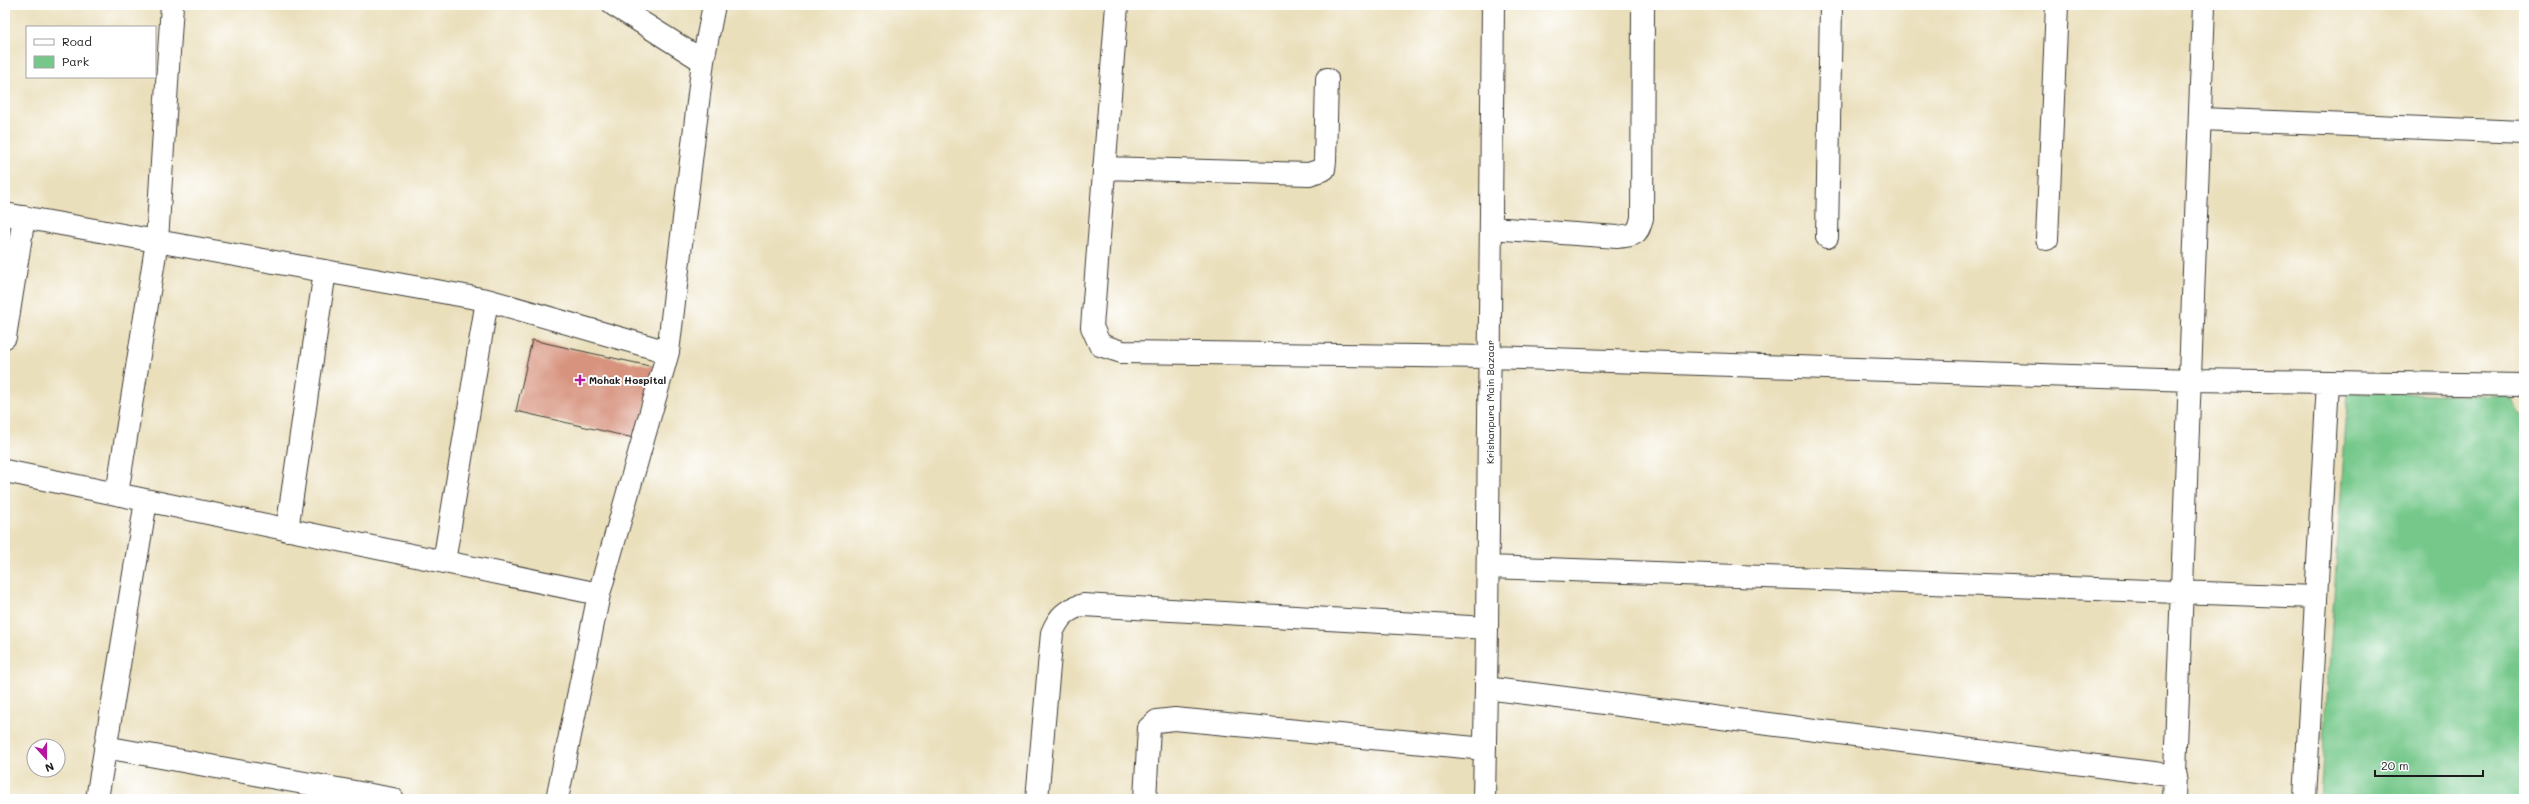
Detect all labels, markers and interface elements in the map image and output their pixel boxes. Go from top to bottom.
legend [26,26,156,78]
text: Road [62,33,92,49]
text: Park [62,53,89,69]
street label: Krishanpura Main Bazaar [1483,340,1497,464]
place label: Mohak Hospital [589,373,667,387]
marker: Mohak Hospital [574,374,586,386]
north arrow [26,738,66,778]
scale bar [2375,752,2483,778]
text: 20 m [2381,757,2409,773]
text: N [43,759,56,776]

